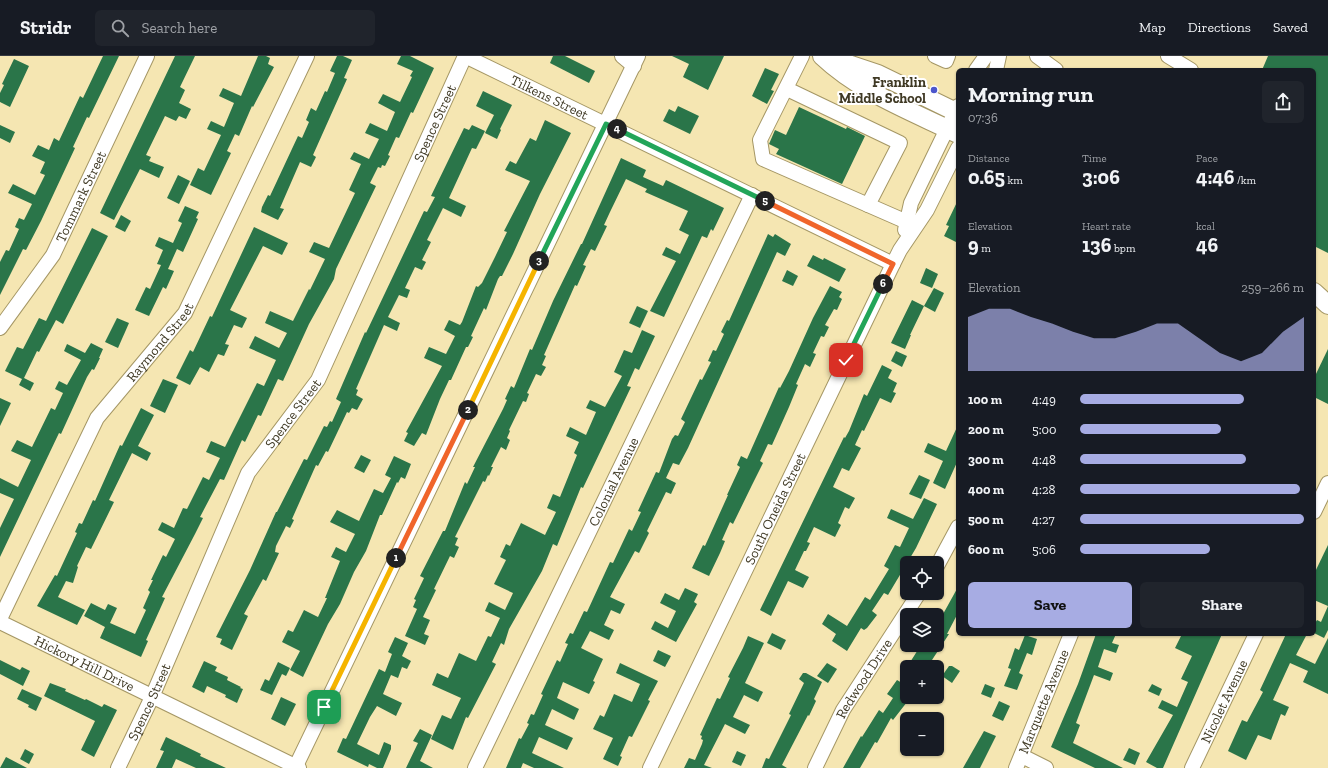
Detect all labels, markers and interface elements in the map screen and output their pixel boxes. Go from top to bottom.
search box [95,10,375,46]
text: Stridr [20,16,71,39]
icon: search [109,17,131,39]
text: Search here [141,19,217,37]
text: Map [1139,19,1166,36]
text: Directions [1188,19,1251,36]
text: Saved [1273,19,1308,36]
street label: Tilkens Street [508,71,592,124]
place label: Franklin Middle School [839,74,927,107]
street label: Spence Street [410,81,460,165]
text: Morning run [968,81,1094,108]
button: share [1262,81,1304,123]
marker: Franklin Middle School [929,85,939,95]
text: 07:36 [968,110,998,125]
pin: 4 [607,119,627,139]
text: 4 [614,122,620,135]
street label: Tommark Street [52,147,110,245]
text: Distance [968,152,1010,165]
text: Time [1082,152,1107,165]
text: Pace [1196,152,1218,165]
text: 0.65 [968,165,1005,189]
text: 3:06 [1082,165,1120,189]
text: 4:46 [1196,165,1234,189]
text: km [1005,174,1023,187]
text: /km [1234,174,1256,187]
pin: 5 [755,191,775,211]
text: 5 [762,194,768,207]
text: Elevation [968,220,1012,233]
text: Heart rate [1082,220,1131,233]
text: kcal [1196,220,1215,233]
text: 9 [968,233,979,257]
text: 136 [1082,233,1111,257]
text: 46 [1196,233,1218,257]
text: m [979,242,991,255]
text: bpm [1111,242,1135,255]
pin: 3 [529,251,549,271]
text: 3 [536,254,542,267]
pin: 6 [873,274,893,294]
text: 6 [880,277,886,290]
text: Elevation [968,280,1020,295]
text: 259–266 m [1241,280,1304,295]
street label: Raymond Street [123,299,198,385]
pin [829,343,863,377]
icon: check [835,349,857,371]
street label: Spence Street [261,375,325,452]
text: 100 m [968,392,1002,407]
text: 4:49 [1032,392,1056,407]
pin: 2 [458,400,478,420]
text: 2 [465,403,471,416]
text: 200 m [968,422,1004,437]
text: 5:00 [1032,422,1057,437]
street label: Colonial Avenue [585,434,643,529]
street label: South Oneida Street [741,449,810,567]
text: 300 m [968,452,1004,467]
text: 4:48 [1032,452,1056,467]
text: 400 m [968,482,1004,497]
text: 4:28 [1032,482,1056,497]
text: 500 m [968,512,1004,527]
text: 4:27 [1032,512,1055,527]
text: 600 m [968,542,1004,557]
text: 5:06 [1032,542,1056,557]
pin: 1 [386,548,406,568]
text: 1 [394,551,398,564]
map controls [900,556,944,756]
button: locate [900,556,944,600]
button: Save [968,582,1132,628]
button: Share [1140,582,1304,628]
button: layers [900,608,944,652]
street label: Hickory Hill Drive [31,632,137,695]
street label: Redwood Drive [832,635,896,721]
street label: Marquette Avenue [1015,647,1073,756]
street label: Nicolet Avenue [1197,657,1252,746]
street label: Spence Street [124,660,175,743]
button: + [900,660,944,704]
pin [307,690,341,724]
icon: arrive [313,696,335,718]
button: − [900,712,944,756]

